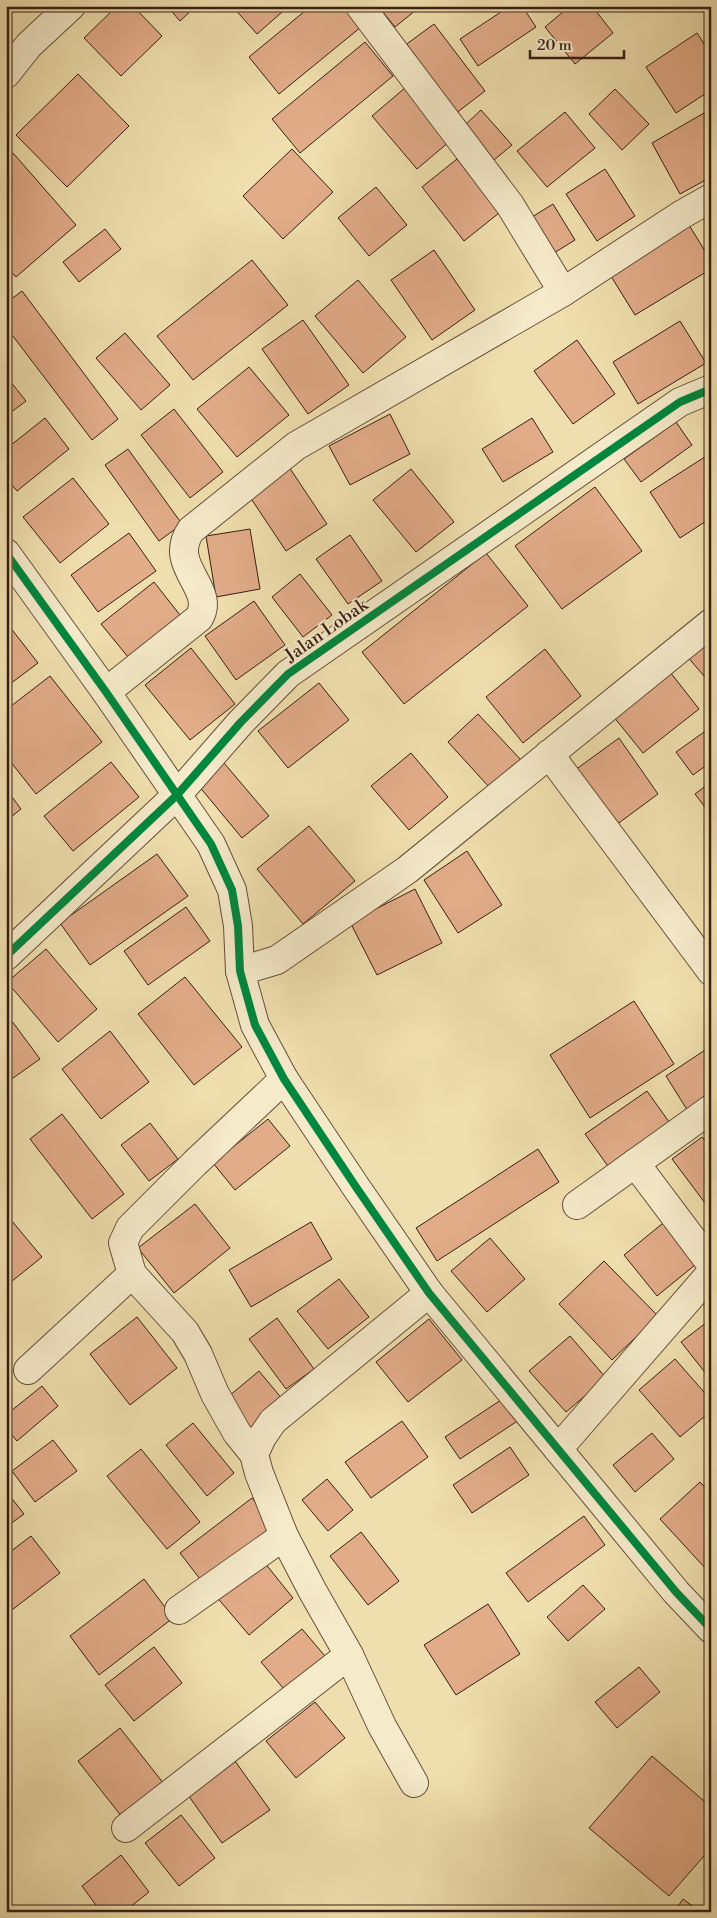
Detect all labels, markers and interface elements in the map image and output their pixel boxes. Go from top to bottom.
scale bar [530,28,623,60]
text: 20 m [537,36,572,55]
street label: Jalan Lobak [279,592,374,668]

